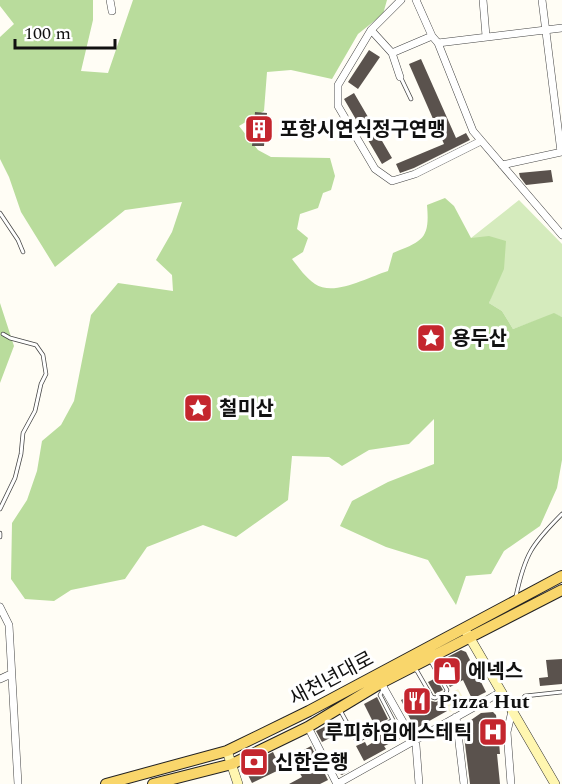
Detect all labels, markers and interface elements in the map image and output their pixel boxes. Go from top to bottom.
scale bar [15,12,116,50]
text: 100 m [24,20,71,47]
building icon: 포항시연식정구연맹 [243,113,275,145]
place label: 포항시연식정구연맹 [280,115,446,145]
place icon: 용두산 [415,322,447,354]
place label: 용두산 [452,324,507,354]
place icon: 철미산 [182,392,214,424]
place label: 철미산 [219,394,274,424]
street label: 새천년대로 [284,644,379,714]
shop icon: 에넥스 [431,655,463,687]
place label: 에넥스 [468,657,523,687]
restaurant icon: Pizza Hut [401,685,433,717]
place label: Pizza Hut [438,687,530,717]
hospital icon: 루피하임에스테틱 [477,716,509,748]
place label: 루피하임에스테틱 [325,718,472,748]
bank icon: 신한은행 [238,746,270,778]
place label: 신한은행 [275,748,349,778]

